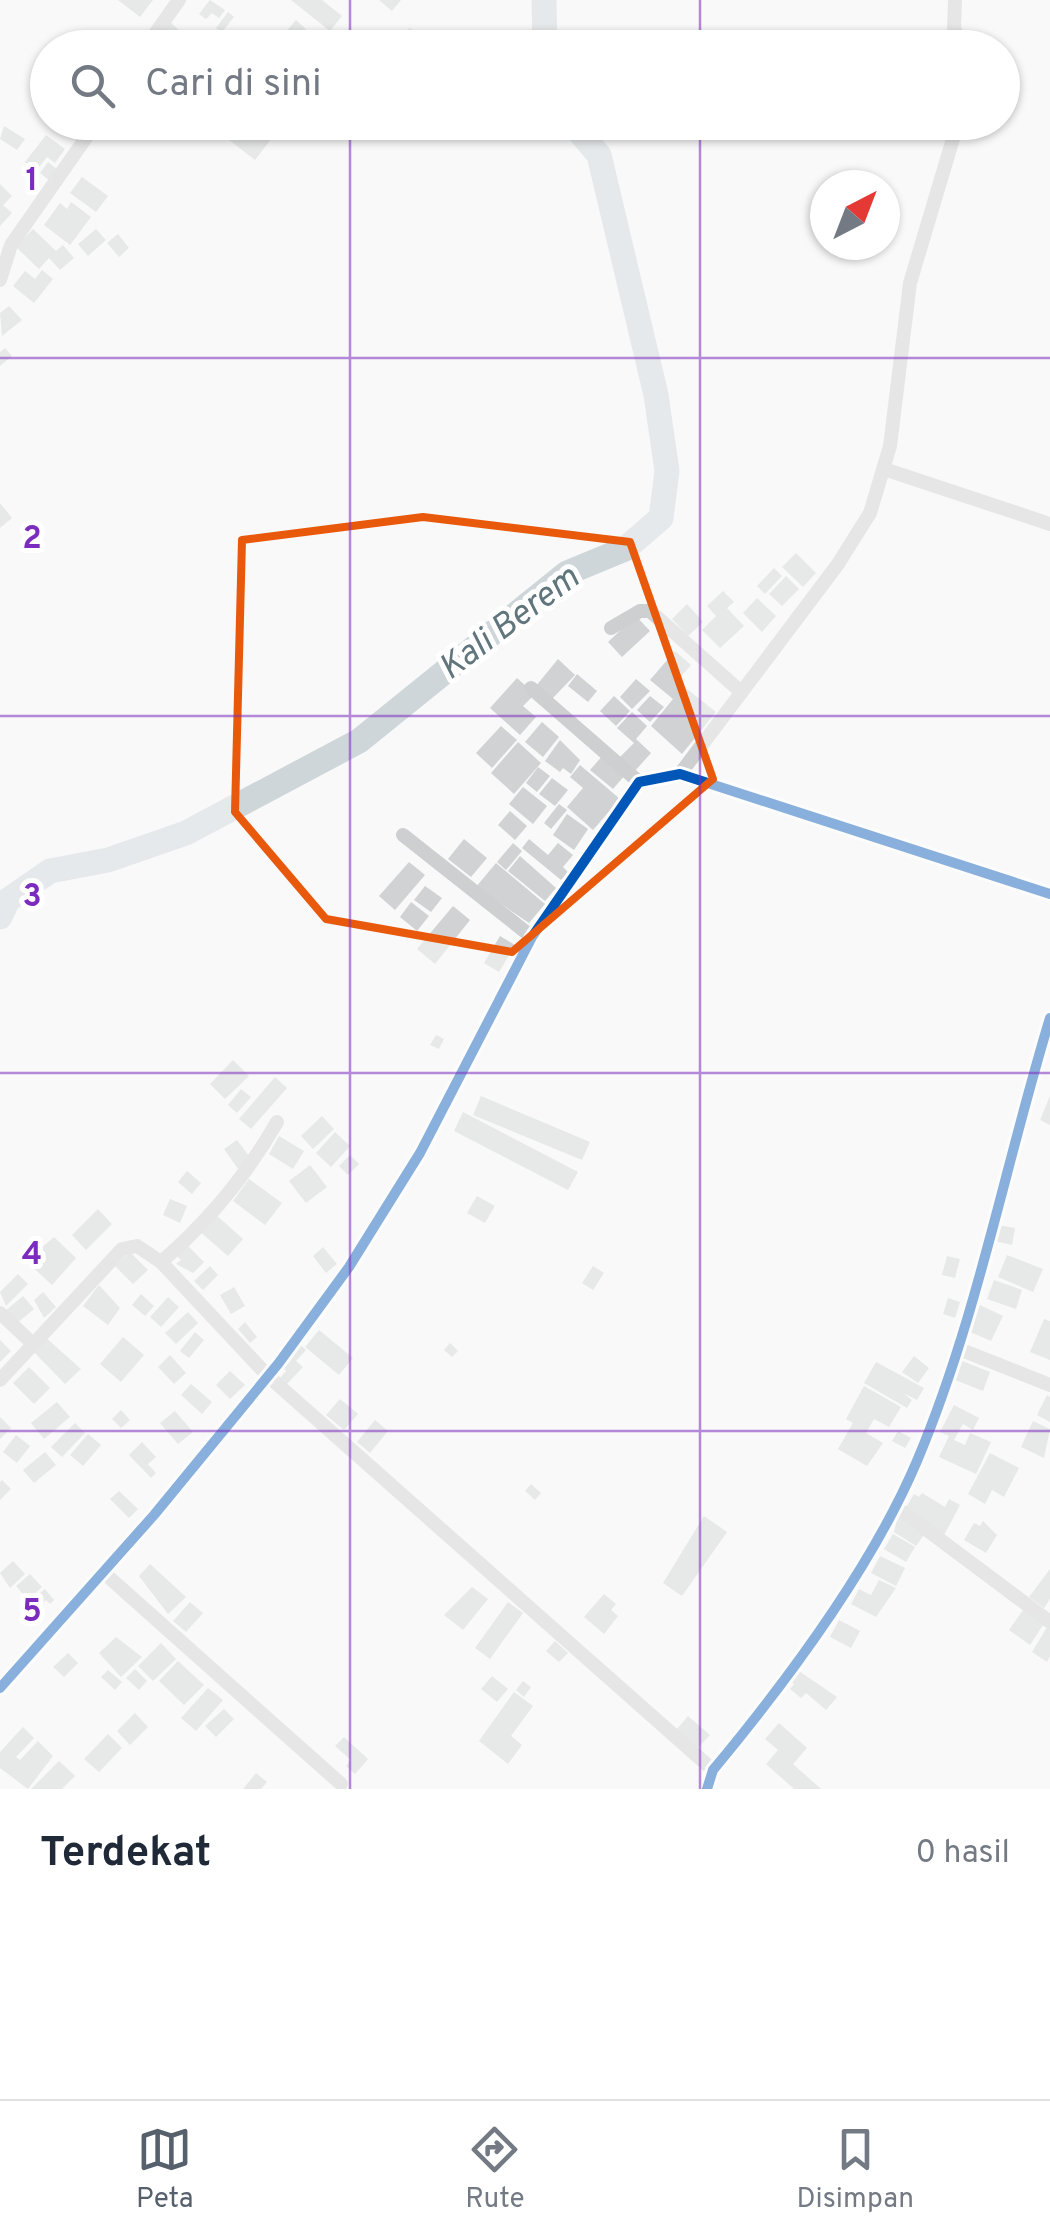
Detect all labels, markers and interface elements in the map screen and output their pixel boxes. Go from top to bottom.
search box [30,30,1020,140]
icon: search [65,58,120,113]
text: Cari di sini [145,61,322,110]
text: 1 [26,162,38,202]
north arrow [810,170,900,260]
text: 2 [22,520,42,560]
water label: Kali Berem [431,557,589,691]
text: 3 [22,878,42,918]
text: 4 [22,1236,42,1276]
text: 5 [22,1593,42,1633]
text: Terdekat [40,1828,211,1881]
text: 0 hasil [915,1834,1010,1874]
tab: Peta [136,2122,193,2218]
tab: Rute [465,2122,525,2218]
tab: Disimpan [796,2122,914,2218]

